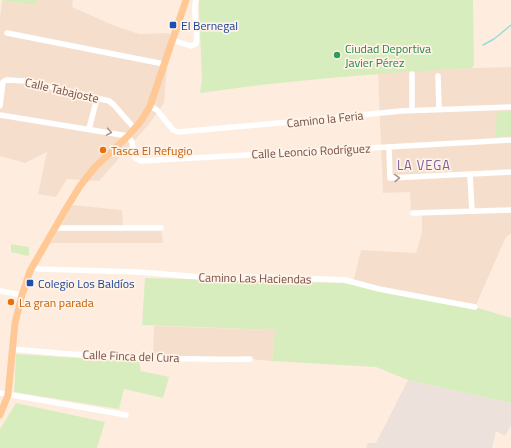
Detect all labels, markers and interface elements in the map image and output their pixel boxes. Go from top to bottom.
place label: El Bernegal [181,16,238,35]
marker: El Bernegal [168,20,178,30]
place label: Ciudad Deportiva Javier Pérez [345,39,431,72]
marker: Ciudad Deportiva Javier Pérez [332,50,342,60]
street label: Calle Tabajoste [23,72,101,108]
street label: Camino la Feria [286,106,364,132]
one-way arrow [106,127,112,136]
street label: Calle Leoncio Rodríguez [251,138,371,164]
place label: Tasca El Refugio [111,141,193,160]
marker: Tasca El Refugio [98,145,108,155]
district label: LA VEGA [397,155,451,175]
one-way arrow [394,173,400,182]
street label: Camino Las Haciendas [198,268,312,288]
place label: Colegio Los Baldíos [38,274,135,293]
marker: Colegio Los Baldíos [25,278,35,288]
place label: La gran parada [19,293,94,312]
marker: La gran parada [6,297,16,307]
street label: Calle Finca del Cura [82,345,180,367]

